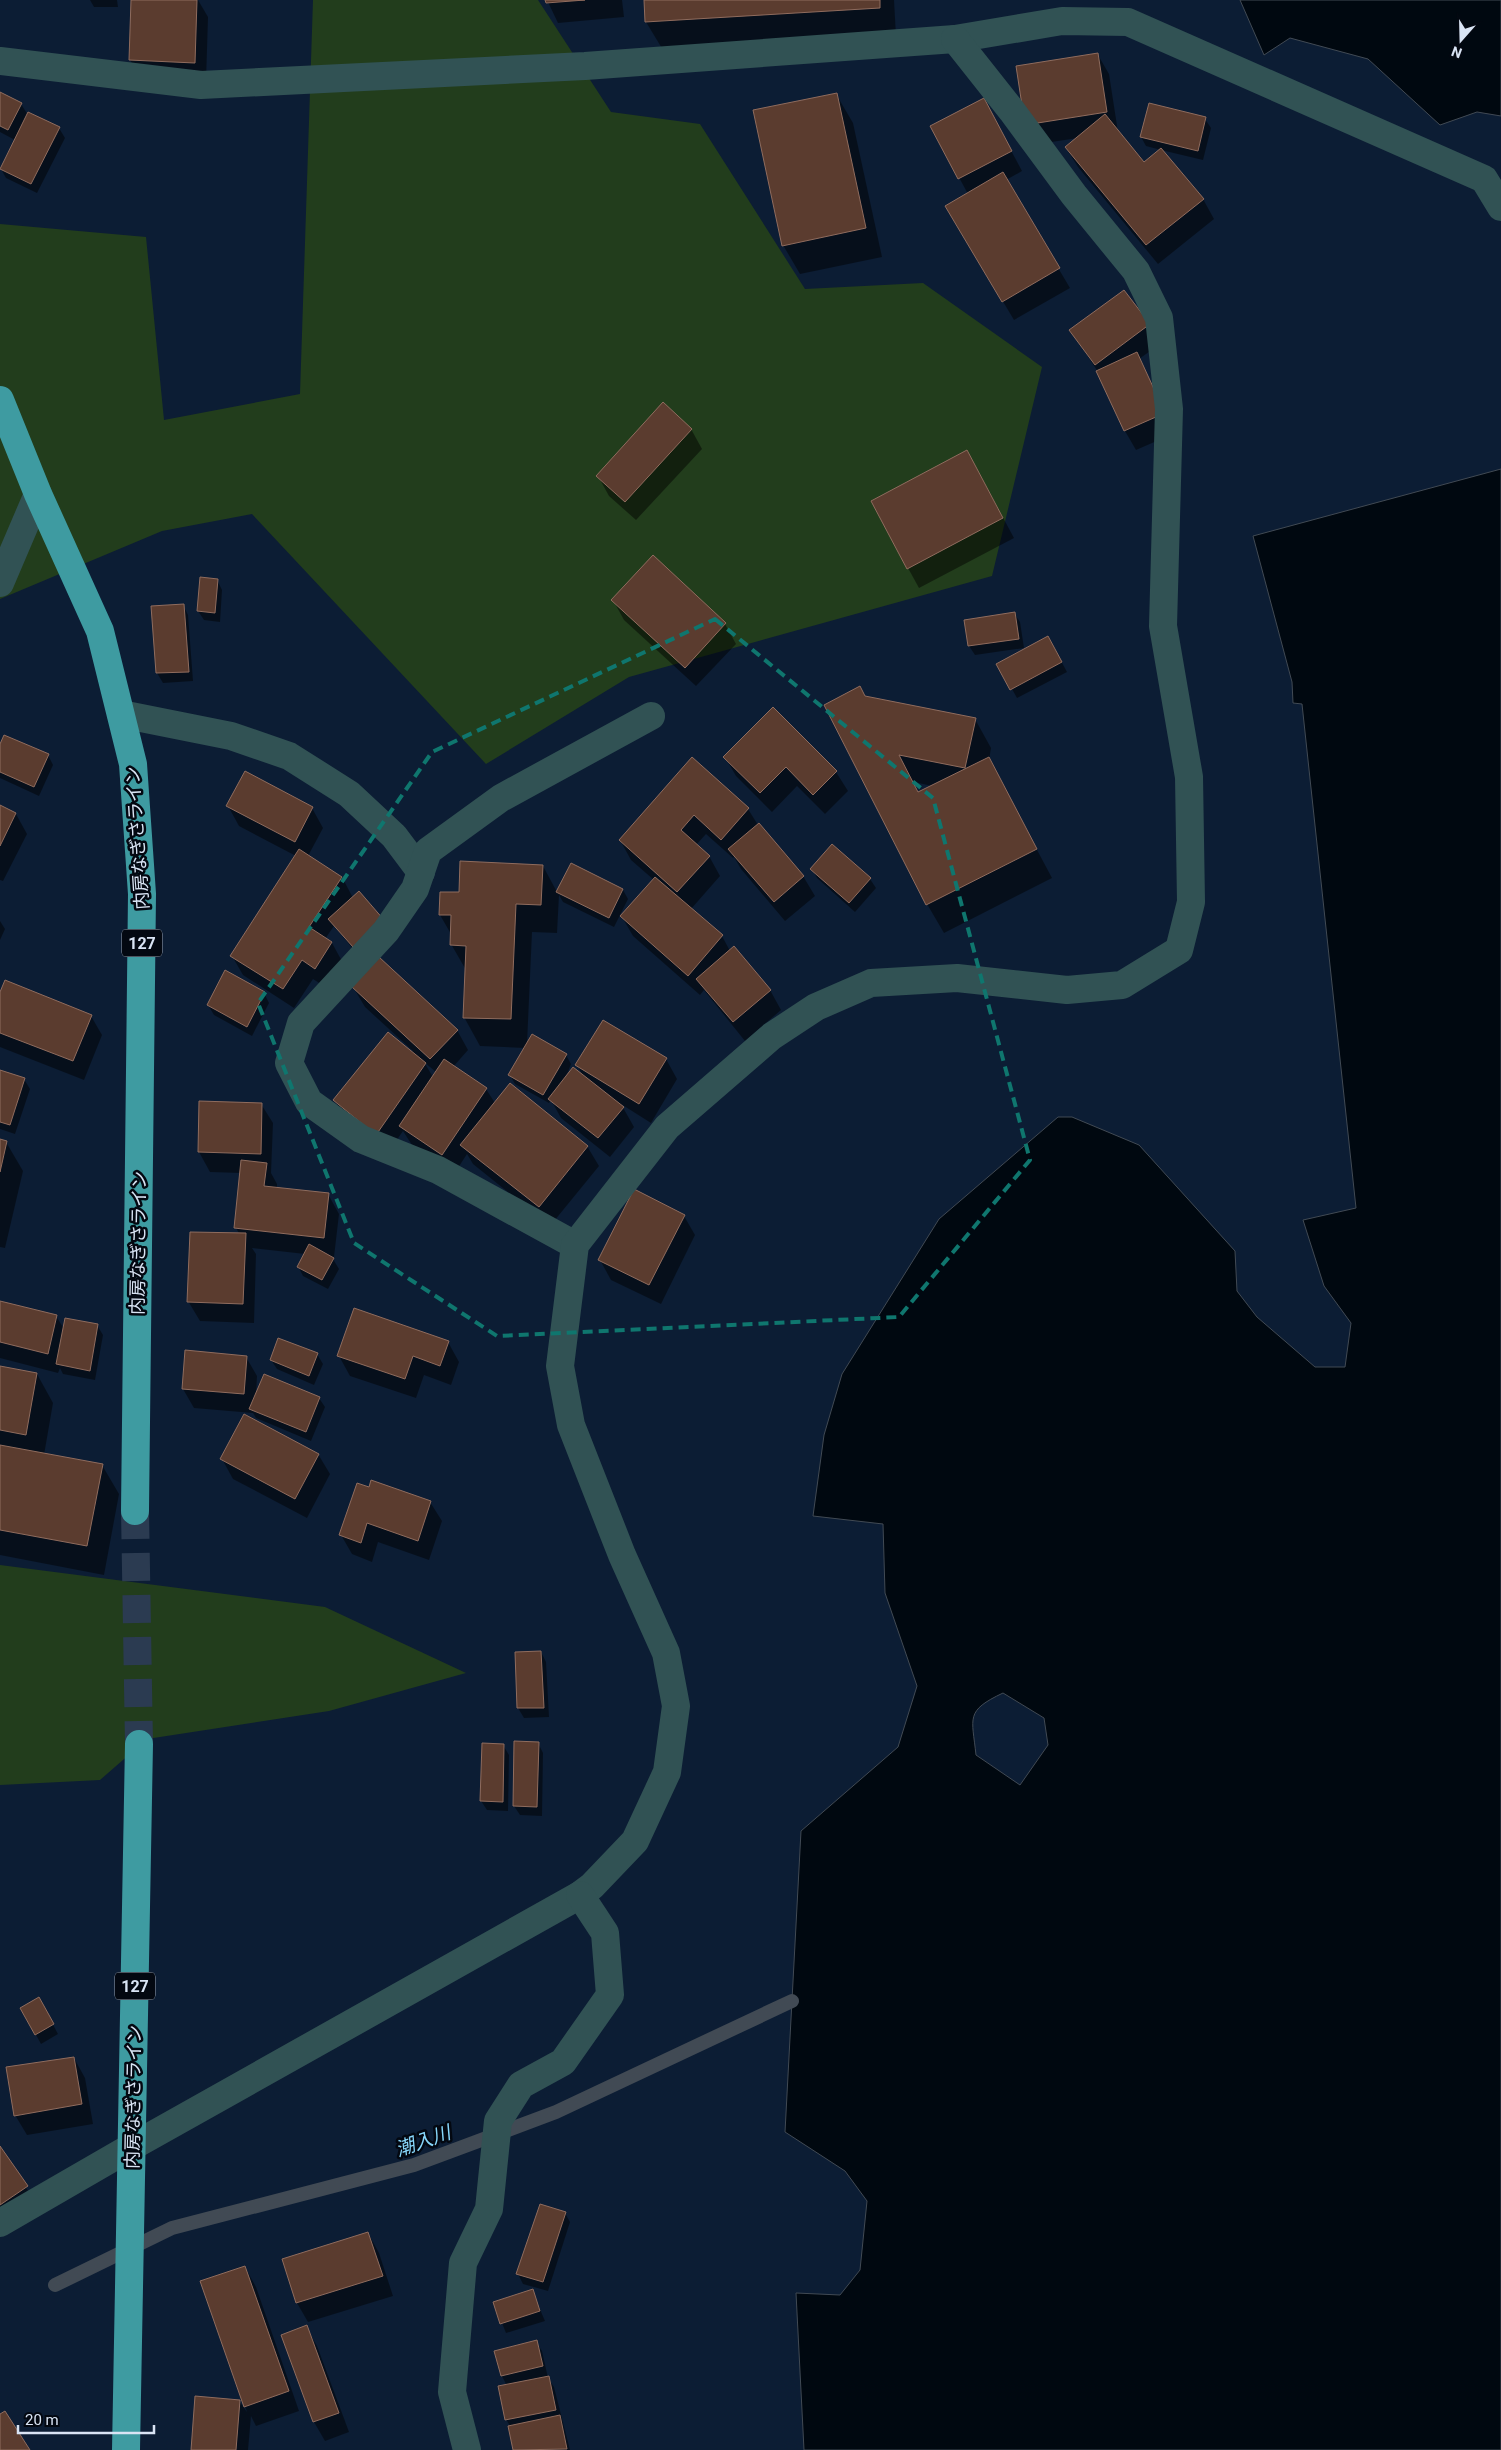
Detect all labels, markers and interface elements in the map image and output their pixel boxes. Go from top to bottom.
north arrow [1436,15,1486,65]
text: N [1449,43,1464,61]
street label: 内房なぎさライン [122,765,152,911]
road number: 127 [122,930,162,956]
street label: 内房なぎさライン [126,1171,150,1315]
road number: 127 [115,1972,155,2000]
street label: 内房なぎさライン [121,2025,145,2169]
water label: 潮入川 [392,2120,456,2161]
scale bar [18,2402,154,2434]
text: 20 m [25,2411,59,2429]

